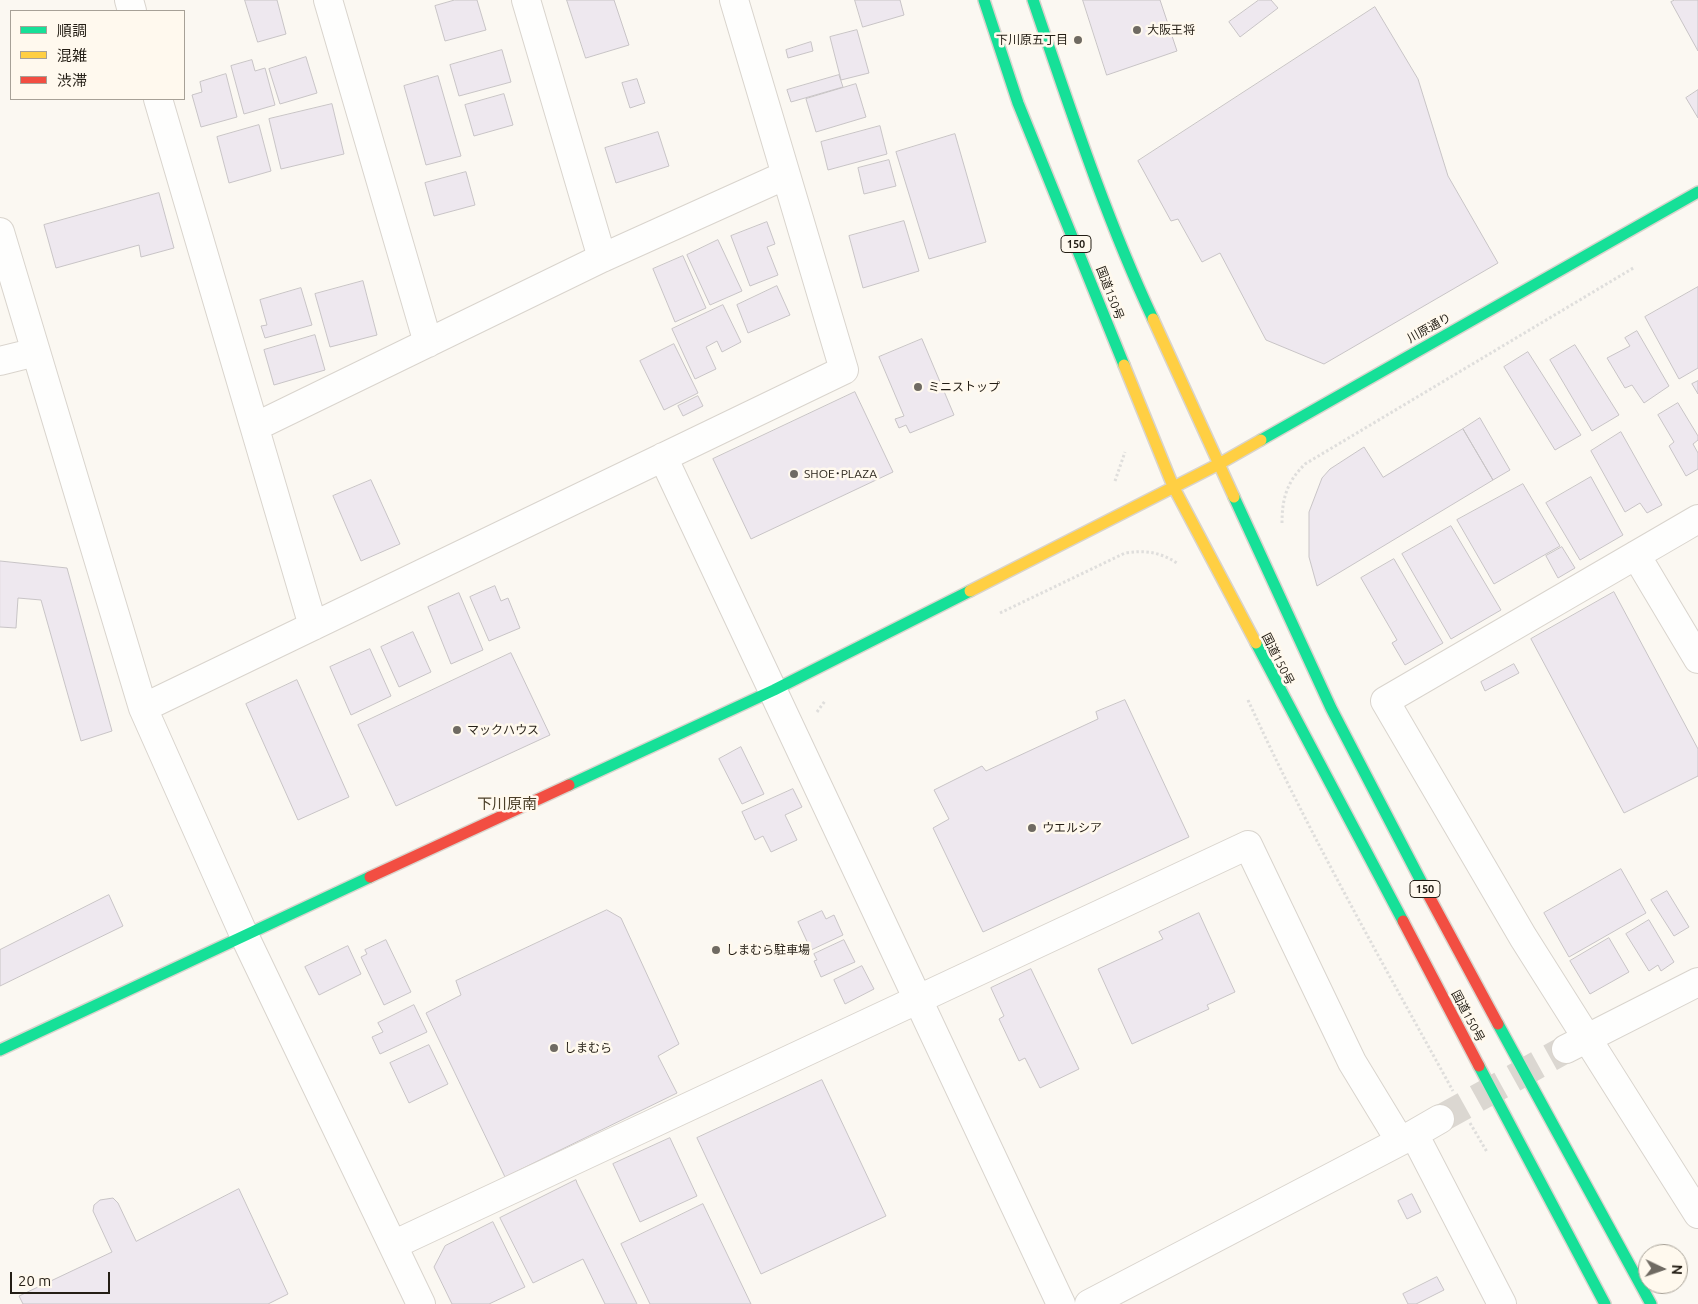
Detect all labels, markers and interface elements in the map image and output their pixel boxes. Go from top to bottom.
legend [10,10,185,100]
text: 順調 [57,22,87,39]
place label: 大阪王将 [1147,23,1195,37]
marker: 大阪王将 [1131,24,1143,36]
place label: 下川原五丁目 [996,33,1068,47]
marker: 下川原五丁目 [1072,34,1084,46]
text: 混雑 [57,47,87,64]
text: 渋滞 [57,72,87,89]
road number: 150 [1061,235,1091,252]
street label: 国道150号 [1093,264,1127,322]
street label: 川原通り [1405,310,1453,346]
place label: ミニストップ [928,380,1000,394]
marker: ミニストップ [912,381,924,393]
place label: SHOE･PLAZA [804,467,877,481]
marker: SHOE･PLAZA [788,468,800,480]
street label: 国道150号 [1259,631,1297,687]
place label: マックハウス [467,723,539,737]
marker: マックハウス [451,724,463,736]
district label: 下川原南 [477,795,537,813]
place label: ウエルシア [1042,821,1102,835]
marker: ウエルシア [1026,822,1038,834]
road number: 150 [1410,881,1440,898]
place label: しまむら駐車場 [726,943,810,957]
marker: しまむら駐車場 [710,944,722,956]
street label: 国道150号 [1448,988,1488,1044]
place label: しまむら [564,1041,612,1055]
marker: しまむら [548,1042,560,1054]
north arrow [1638,1244,1688,1294]
scale bar [12,1262,112,1294]
text: N [1669,1264,1685,1275]
text: 20 m [18,1272,51,1289]

